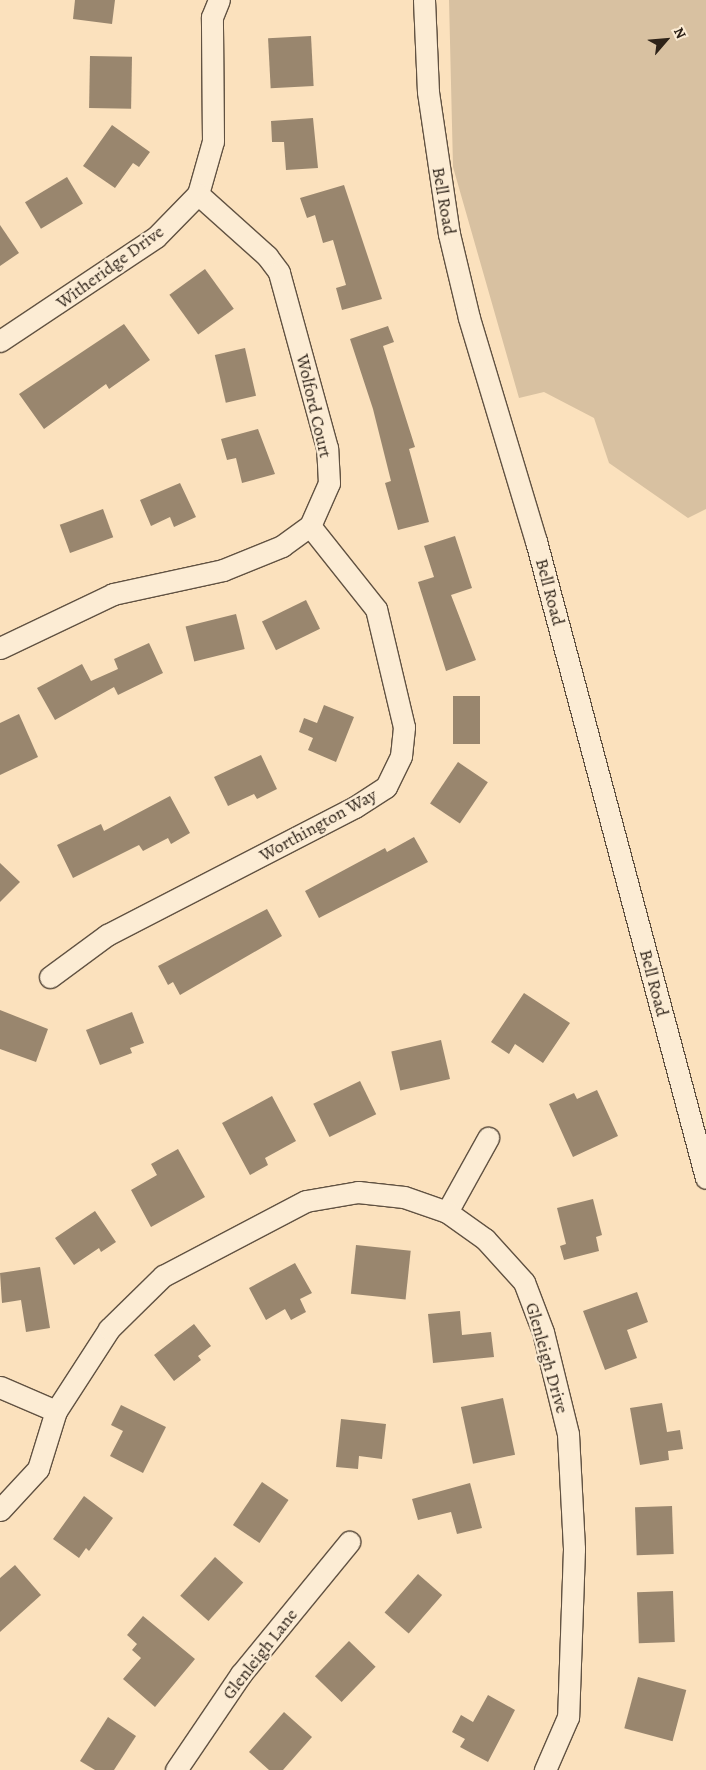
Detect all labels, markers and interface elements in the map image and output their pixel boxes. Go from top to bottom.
north arrow [641,15,691,65]
text: N [669,24,691,42]
street label: Bell Road [427,165,461,237]
street label: Witheridge Drive [52,221,168,313]
street label: Wolford Court [292,352,336,460]
street label: Bell Road [531,556,569,628]
street label: Worthington Way [256,784,380,866]
street label: Bell Road [635,947,673,1019]
street label: Glenleigh Drive [521,1300,573,1416]
street label: Glenleigh Lane [218,1604,302,1704]

